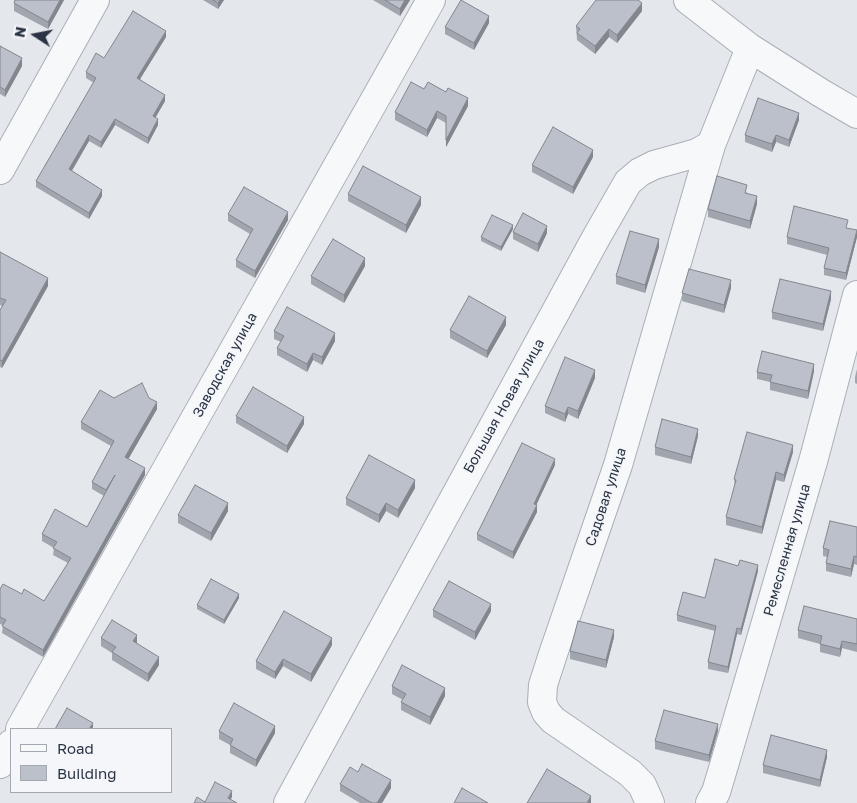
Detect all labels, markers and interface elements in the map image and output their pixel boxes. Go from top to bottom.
north arrow [10,10,60,60]
text: N [10,25,29,39]
street label: Заводская улица [189,310,261,420]
street label: Большая Новая улица [460,336,548,476]
street label: Садовая улица [582,446,630,548]
street label: Ремесленная улица [760,482,814,618]
legend [10,728,172,793]
text: Road [57,739,94,757]
text: Building [57,764,117,782]

